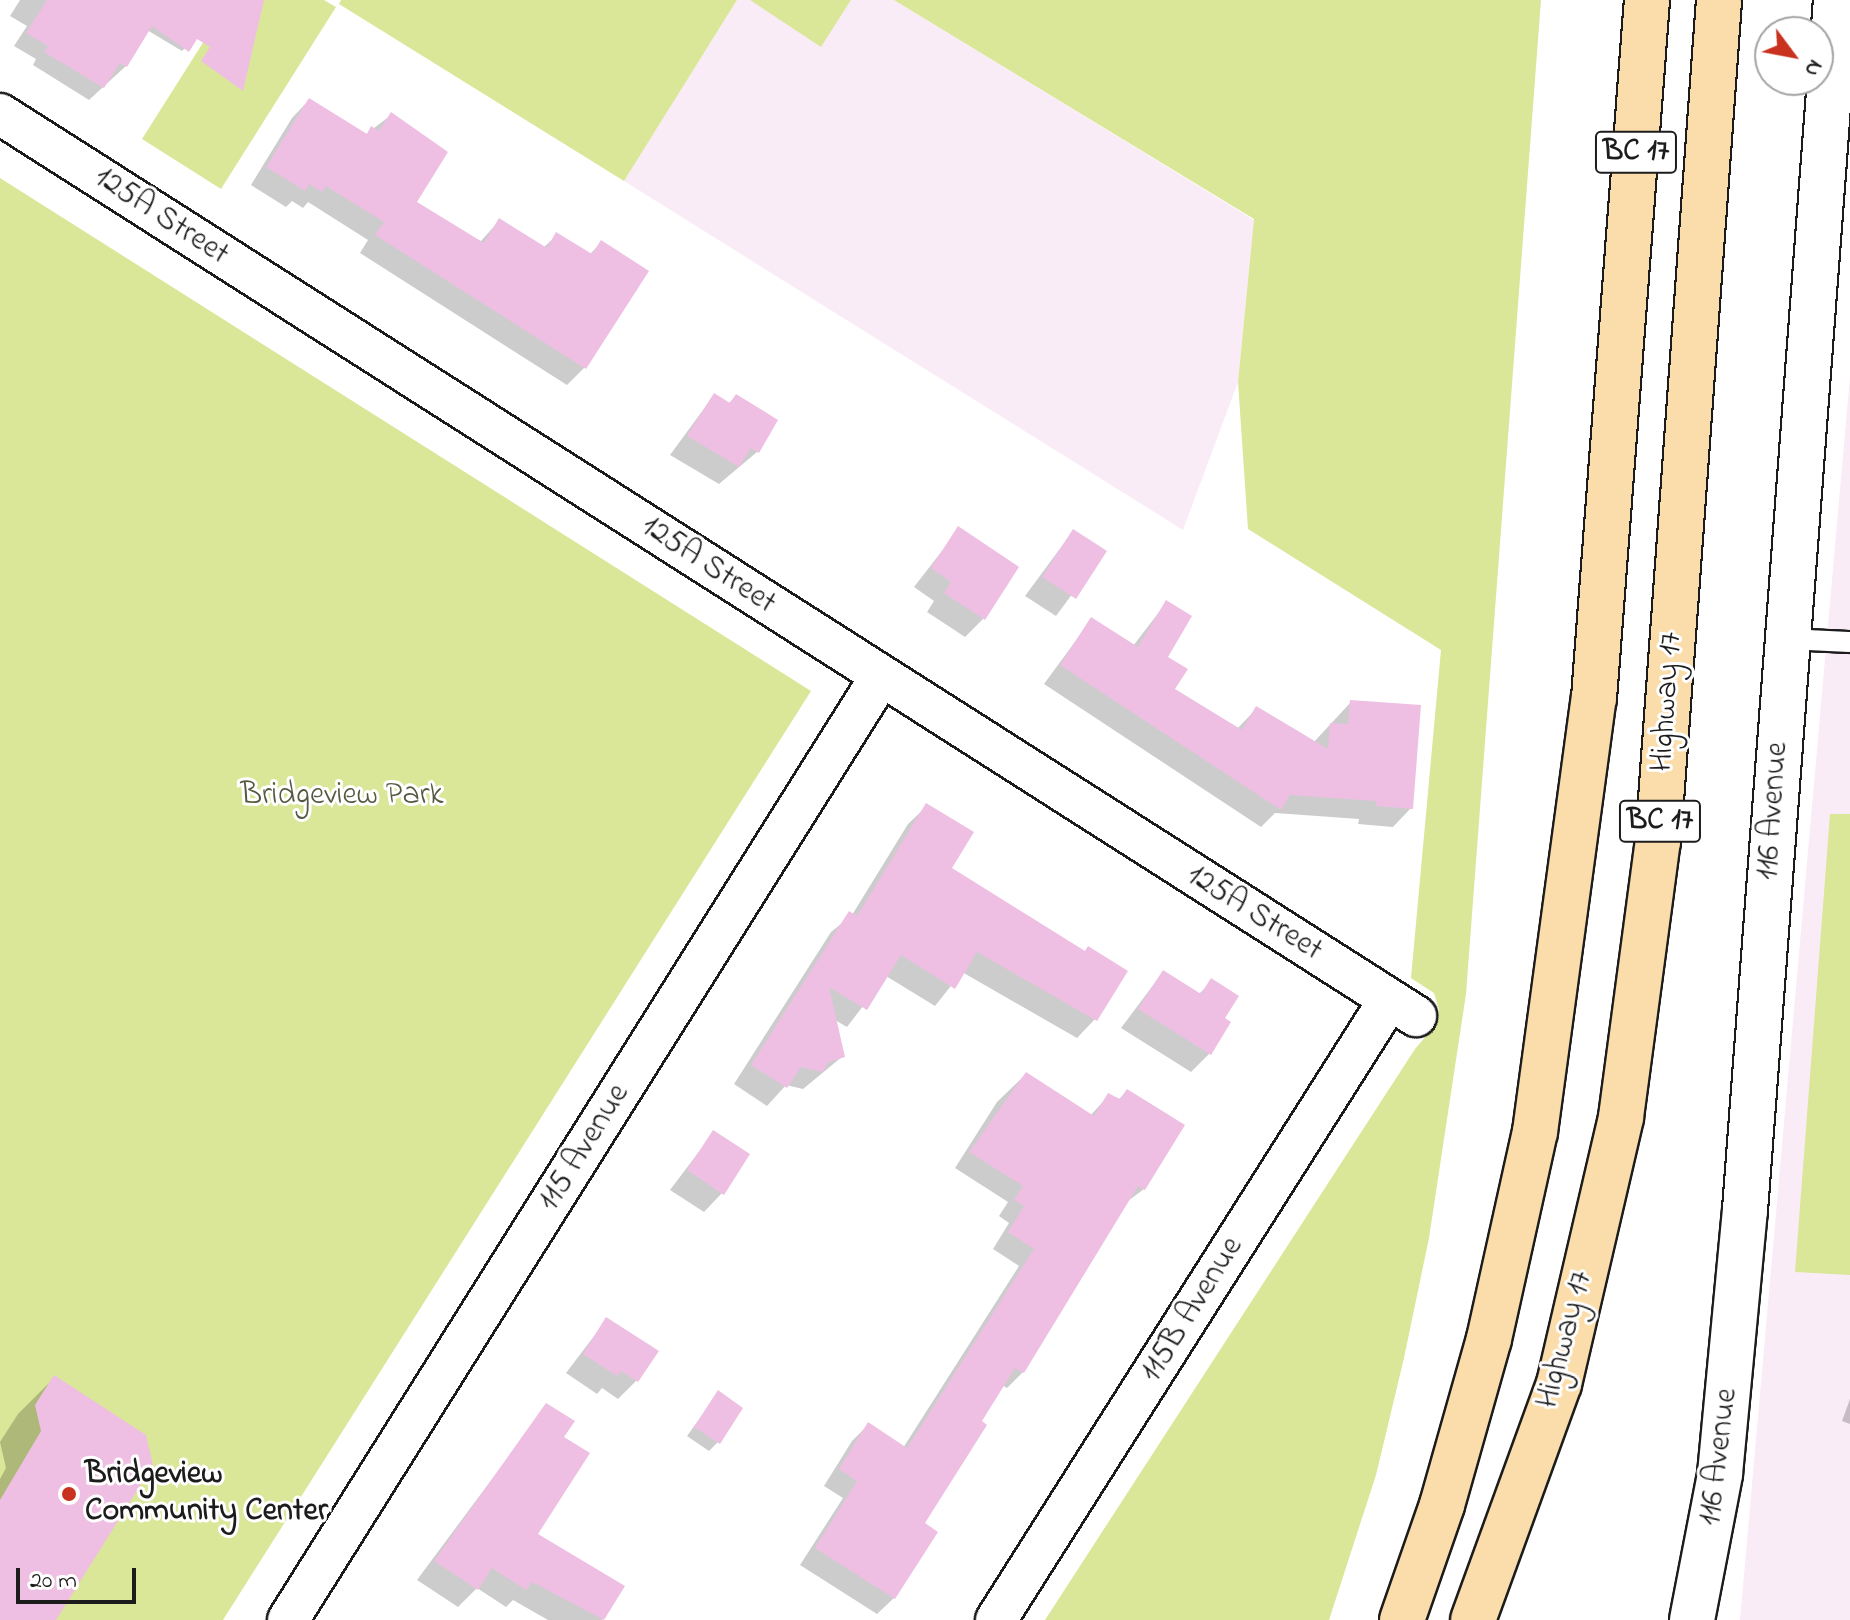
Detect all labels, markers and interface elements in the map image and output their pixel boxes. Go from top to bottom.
north arrow [1754,16,1834,96]
text: N [1795,53,1830,82]
road number: BC 17 [1594,126,1678,178]
street label: 125A Street [86,159,236,275]
street label: 125A Street [633,508,783,624]
street label: Highway 17 [1644,631,1692,773]
street label: 116 Avenue [1750,741,1798,881]
park label: Bridgeview Park [240,777,444,815]
road number: BC 17 [1618,795,1702,847]
street label: 125A Street [1179,857,1329,971]
street label: 115 Avenue [531,1077,639,1219]
street label: 115B Avenue [1133,1230,1253,1390]
street label: Highway 17 [1529,1267,1603,1413]
street label: 116 Avenue [1693,1386,1747,1528]
place label: Bridgeview Community Center [85,1457,328,1532]
marker: Bridgeview Community Center [60,1485,78,1503]
scale bar [20,1552,140,1602]
text: 20 m [30,1564,77,1599]

